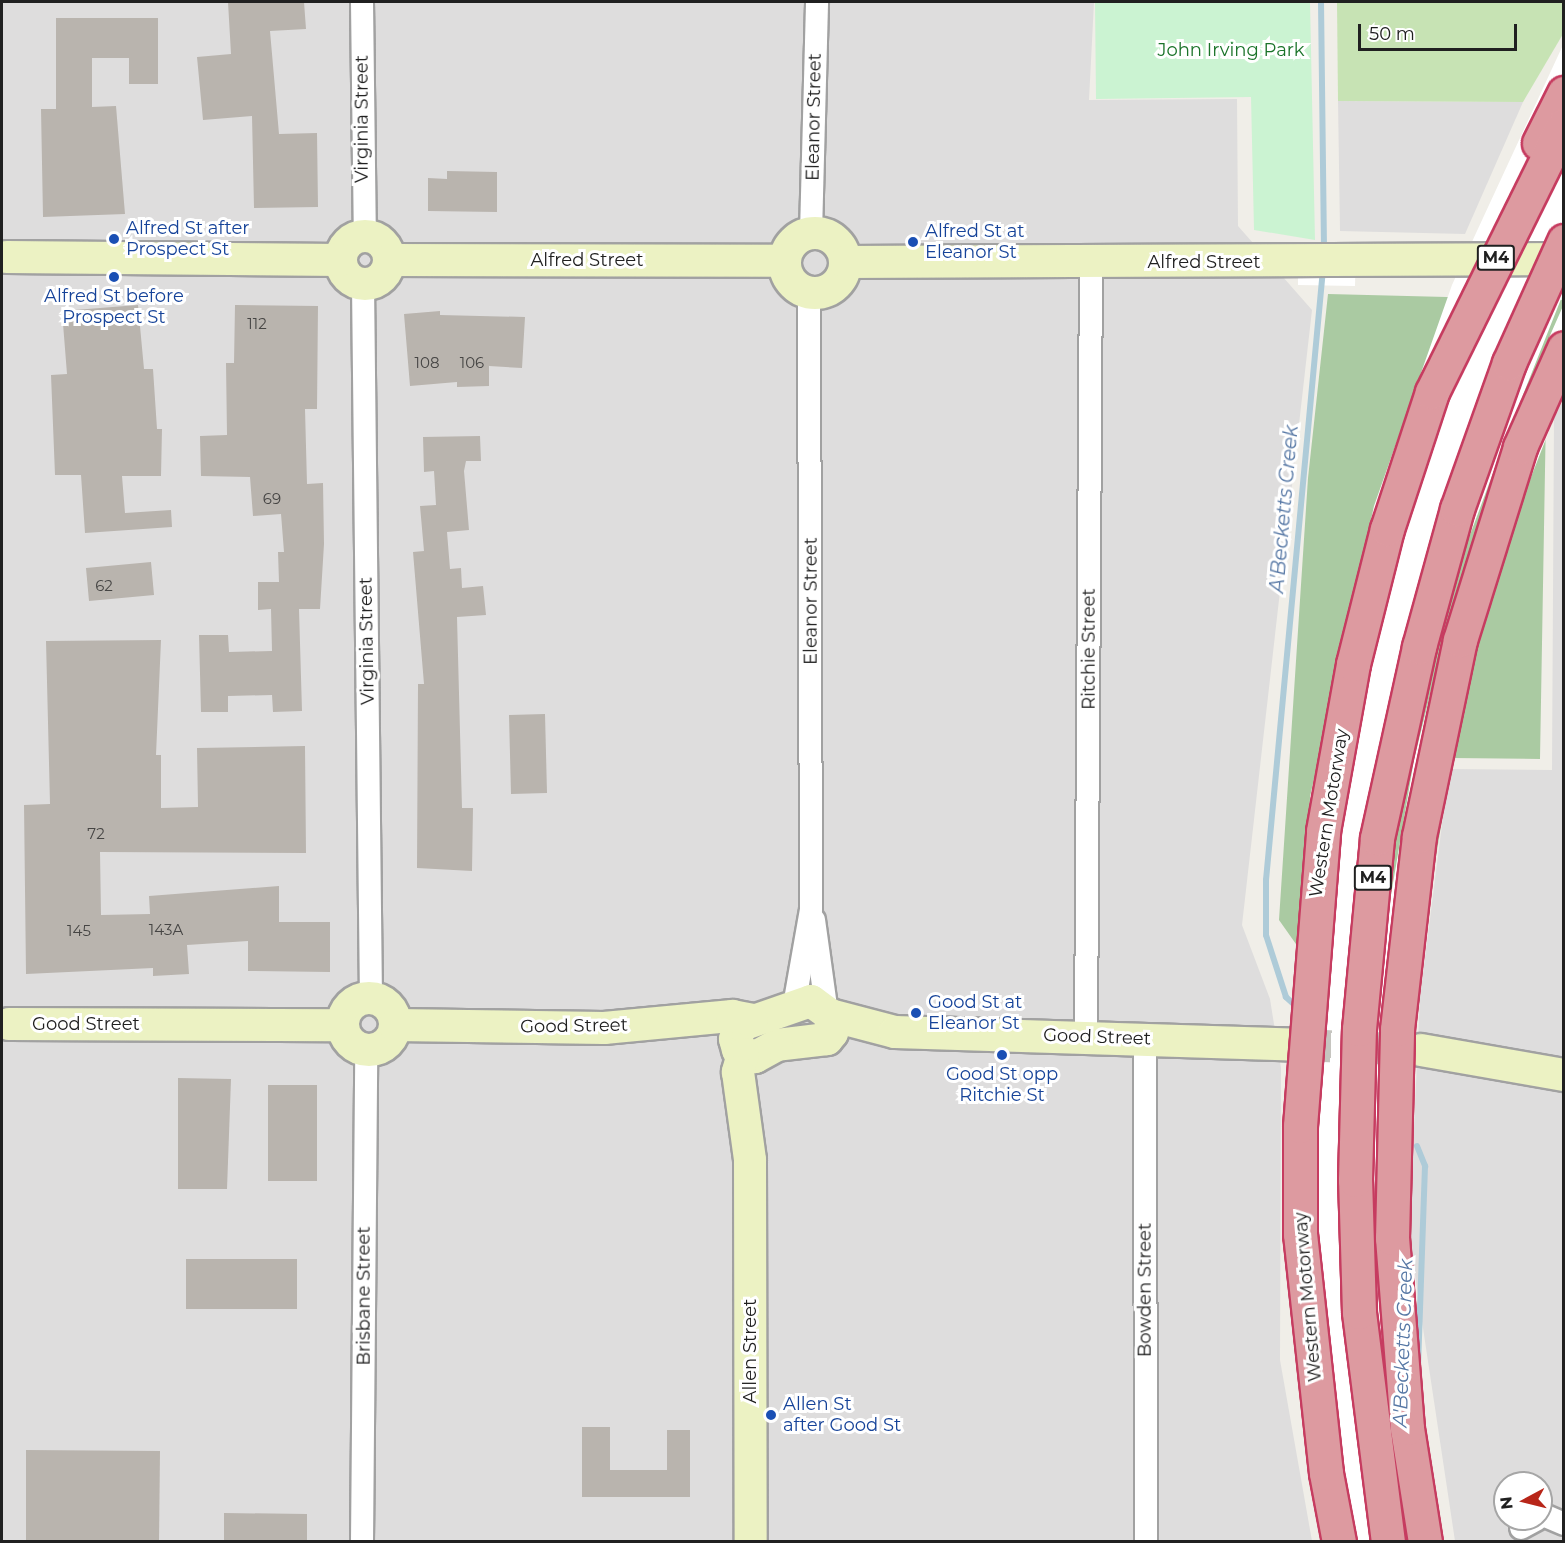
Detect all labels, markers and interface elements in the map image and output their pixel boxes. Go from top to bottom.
scale bar [1361,12,1520,50]
text: 50 m [1369,23,1415,45]
park label: John Irving Park [1157,39,1305,61]
street label: Eleanor Street [802,53,826,181]
street label: Virginia Street [351,55,373,183]
place label: Alfred St after Prospect St [126,218,250,260]
place label: Alfred St at Eleanor St [925,221,1025,264]
marker: Alfred St after Prospect St [107,232,121,246]
marker: Alfred St at Eleanor St [906,235,920,249]
road number: M4 [1476,245,1516,271]
street label: Alfred Street [530,249,644,271]
street label: Alfred Street [1147,251,1261,273]
marker: Alfred St before Prospect St [107,270,121,284]
place label: Alfred St before Prospect St [44,286,184,328]
house number: 112 [247,315,267,333]
house number: 108 [415,354,439,372]
house number: 106 [460,354,484,372]
water label: A'Becketts Creek [1265,424,1303,594]
house number: 69 [263,490,281,508]
street label: Eleanor Street [800,537,822,665]
house number: 62 [95,577,113,595]
street label: Virginia Street [355,577,379,705]
street label: Ritchie Street [1078,588,1100,710]
street label: Western Motorway [1305,727,1353,899]
house number: 72 [87,825,105,843]
road number: M4 [1354,865,1392,891]
house number: 143A [149,921,183,939]
house number: 145 [67,922,91,940]
place label: Good St at Eleanor St [928,992,1022,1034]
marker: Good St at Eleanor St [909,1006,923,1020]
street label: Good Street [32,1013,140,1035]
street label: Good Street [520,1014,628,1038]
street label: Good Street [1043,1024,1151,1050]
marker: Good St opp Ritchie St [995,1048,1009,1062]
place label: Good St opp Ritchie St [946,1064,1058,1106]
street label: Western Motorway [1290,1211,1326,1383]
street label: Bowden Street [1134,1223,1156,1357]
street label: Brisbane Street [353,1226,375,1366]
water label: A'Becketts Creek [1388,1258,1418,1428]
street label: Allen Street [739,1299,761,1403]
place label: Allen St after Good St [783,1394,901,1436]
marker: Allen St after Good St [764,1408,778,1422]
north arrow [1493,1471,1553,1531]
text: N [1496,1495,1517,1511]

